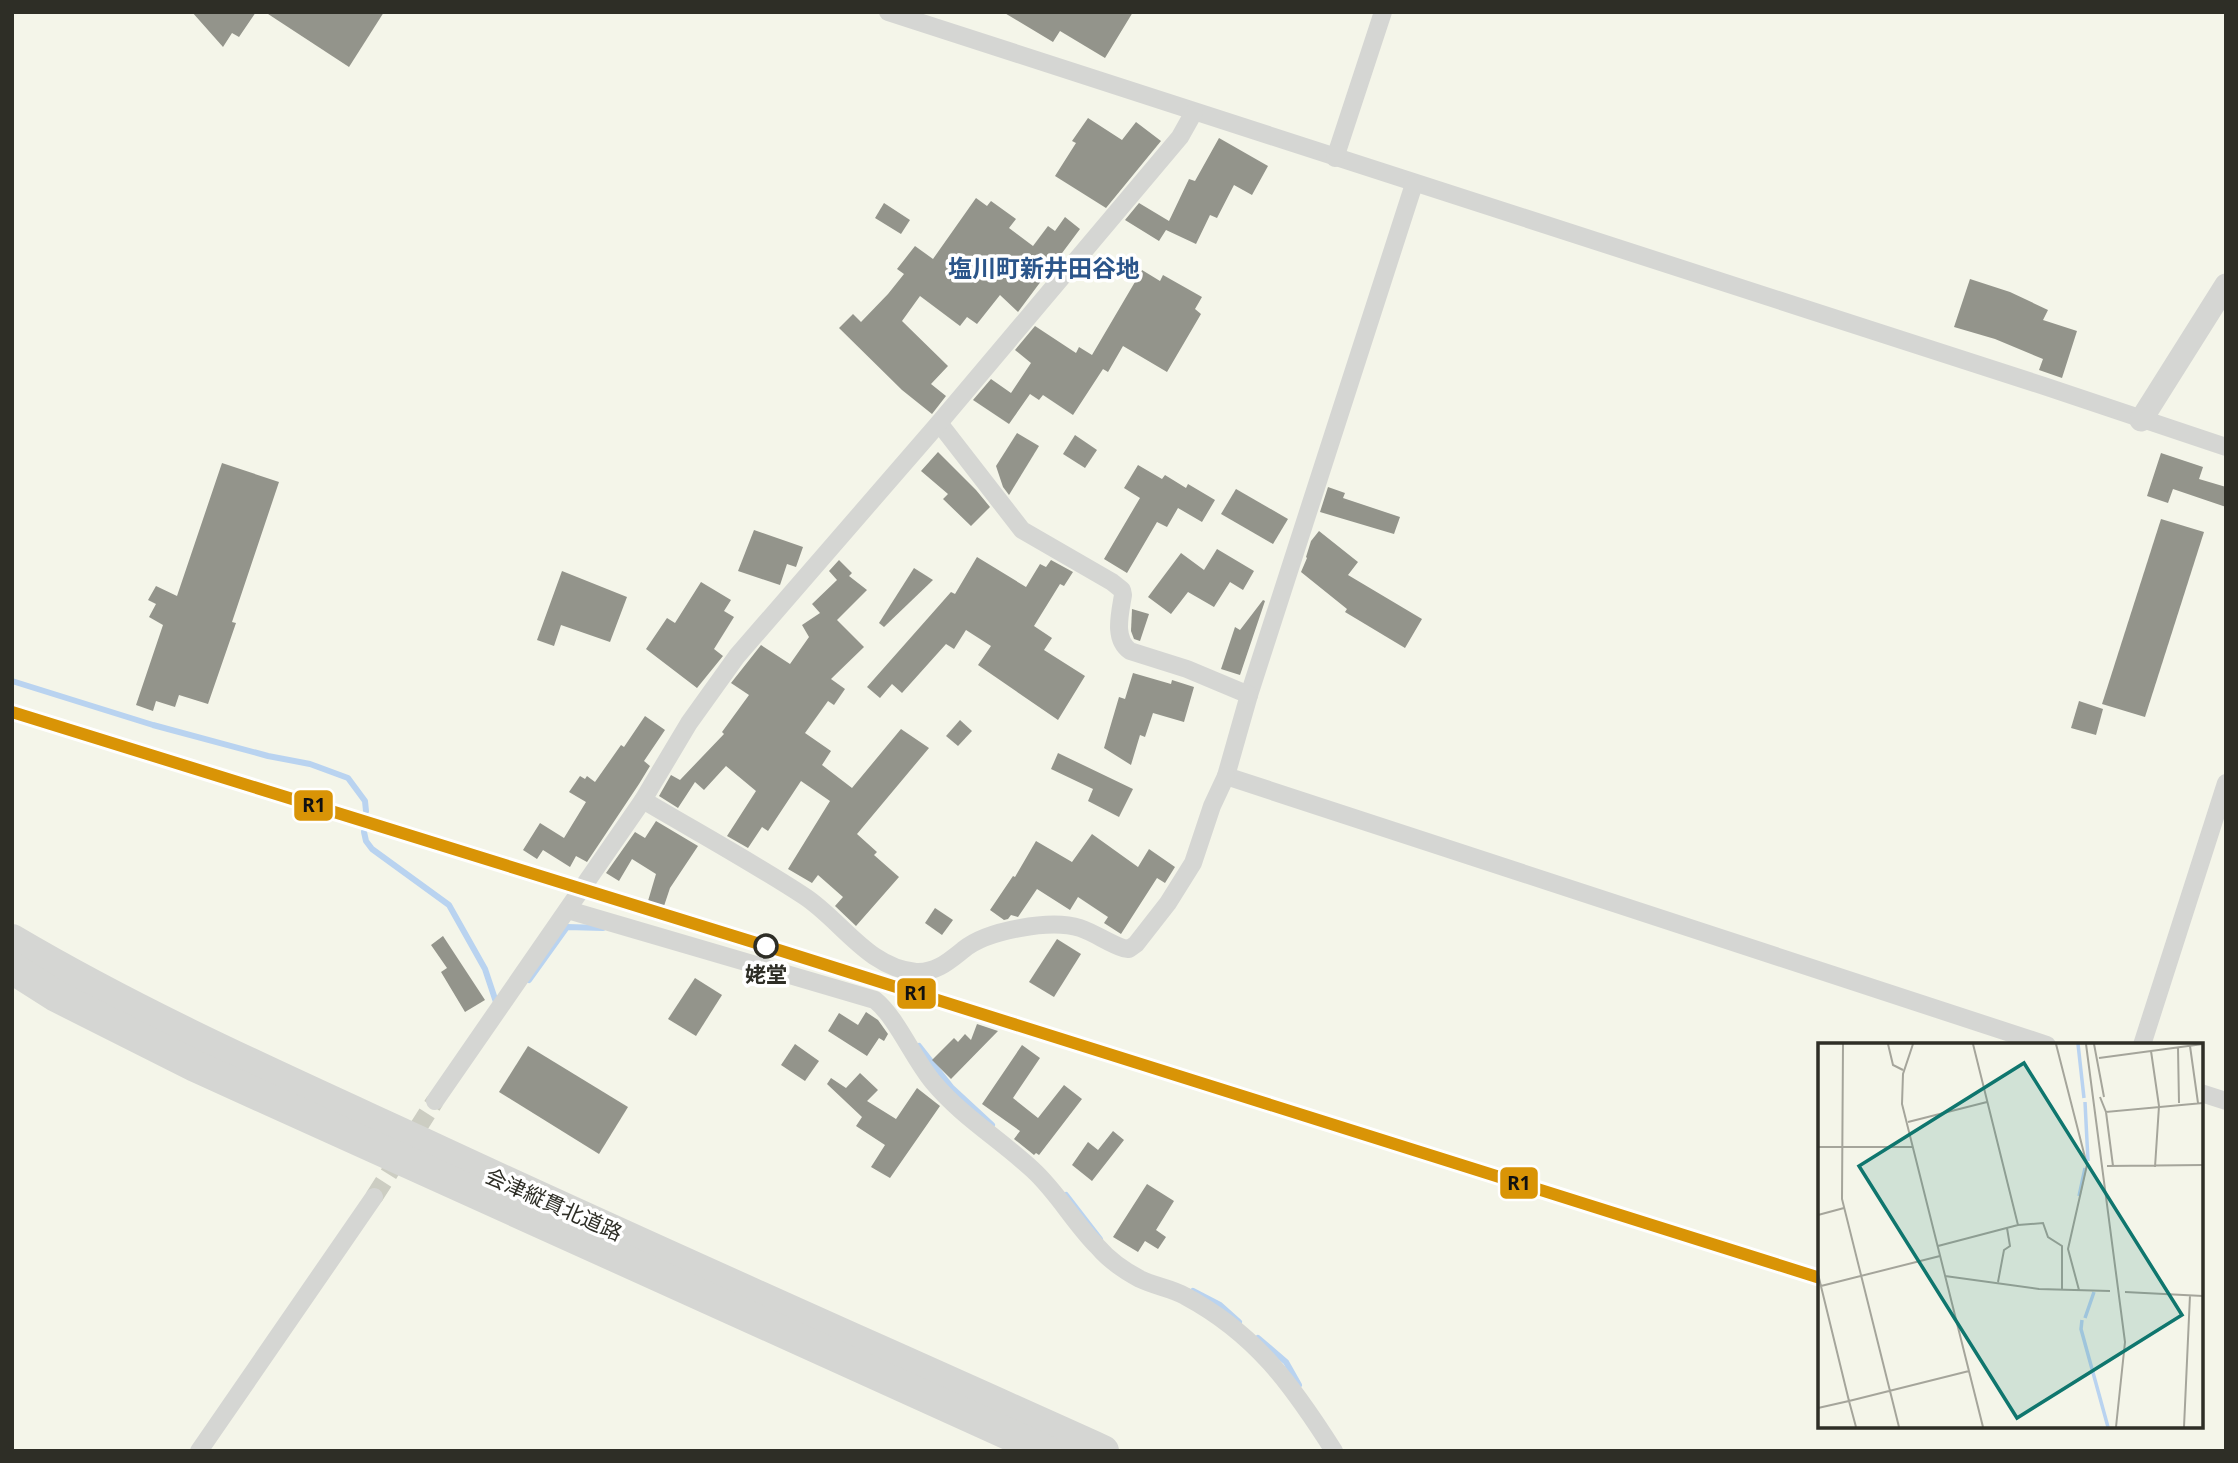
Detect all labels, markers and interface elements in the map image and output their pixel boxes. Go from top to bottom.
district label: 塩川町新井田谷地 [948,251,1140,284]
line badge: R1 [293,789,334,822]
text: R1 [302,792,326,818]
marker: 姥堂 [754,934,778,958]
place label: 姥堂 [745,960,787,988]
line badge: R1 [896,977,937,1010]
text: R1 [904,980,928,1006]
inset map [1818,1043,2203,1428]
street label: 会津縦貫北道路 [481,1161,627,1247]
line badge: R1 [1499,1166,1539,1200]
text: R1 [1507,1170,1531,1196]

